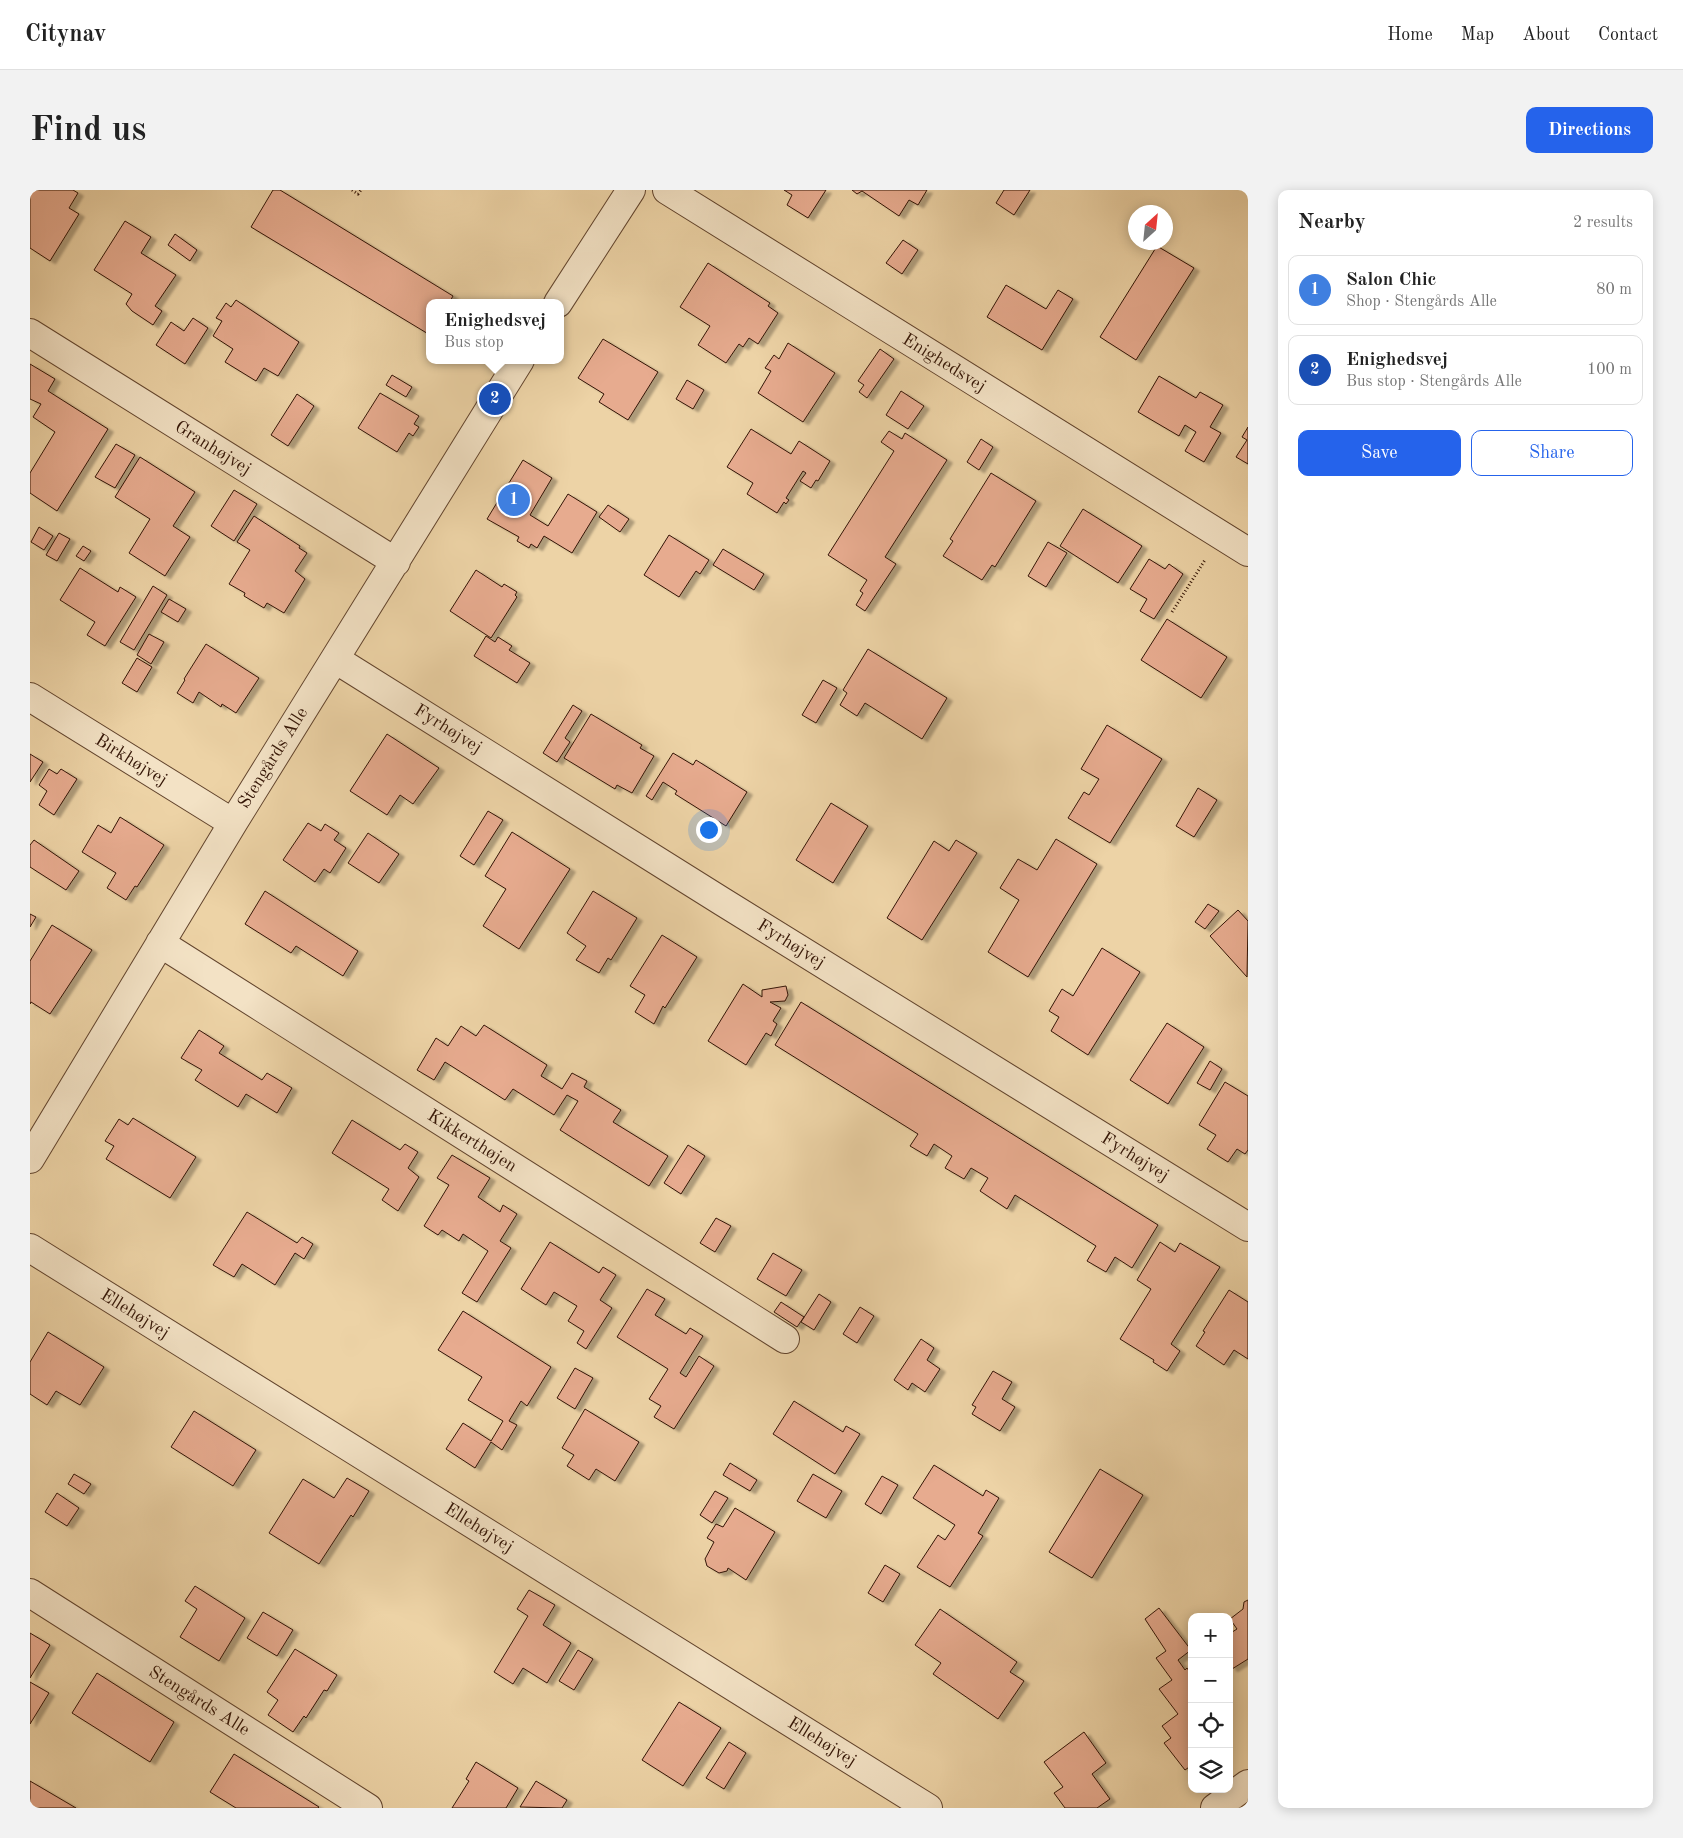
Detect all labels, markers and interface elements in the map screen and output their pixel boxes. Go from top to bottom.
text: Citynav [25,23,106,47]
text: Home [1387,26,1433,44]
text: Map [1461,26,1494,44]
text: About [1522,26,1570,44]
text: Contact [1598,26,1658,44]
button: Directions [1526,107,1653,153]
text: Find us [30,113,146,148]
north arrow [1128,205,1173,250]
text: Nearby [1298,212,1366,233]
text: 2 results [1573,215,1633,231]
text: Salon Chic [1346,271,1436,290]
text: 1 [1310,282,1320,298]
text: 80 m [1596,282,1632,298]
text: Shop · Stengårds Alle [1346,294,1497,310]
popup [426,299,564,364]
text: Enighedsvej [444,312,546,331]
street label: Enighedsvej [899,330,989,396]
text: Bus stop [444,335,504,351]
text: Enighedsvej [1346,351,1448,370]
text: 2 [1310,362,1320,378]
text: 100 m [1587,362,1632,378]
text: Bus stop · Stengårds Alle [1346,374,1522,390]
pin: 2 [479,380,511,418]
street label: Granhøjvej [172,418,254,478]
button: Save [1298,430,1461,476]
button: Share [1471,430,1633,476]
pin: 1 [498,481,530,519]
street label: Fyrhøjvej [411,701,485,757]
street label: Stengårds Alle [235,704,311,812]
street label: Birkhøjvej [92,731,170,789]
your location [696,817,722,843]
street label: Fyrhøjvej [754,916,828,972]
street label: Kikkerthøjen [424,1106,520,1176]
street label: Fyrhøjvej [1098,1129,1172,1185]
street label: Ellehøjvej [97,1286,173,1342]
street label: Ellehøjvej [441,1500,517,1556]
map controls [1188,1613,1233,1793]
button: + [1188,1613,1233,1658]
button: − [1188,1658,1233,1703]
street label: Stengårds Alle [145,1663,253,1739]
button: locate [1188,1703,1233,1748]
street label: Ellehøjvej [784,1714,860,1770]
button: layers [1188,1748,1233,1793]

